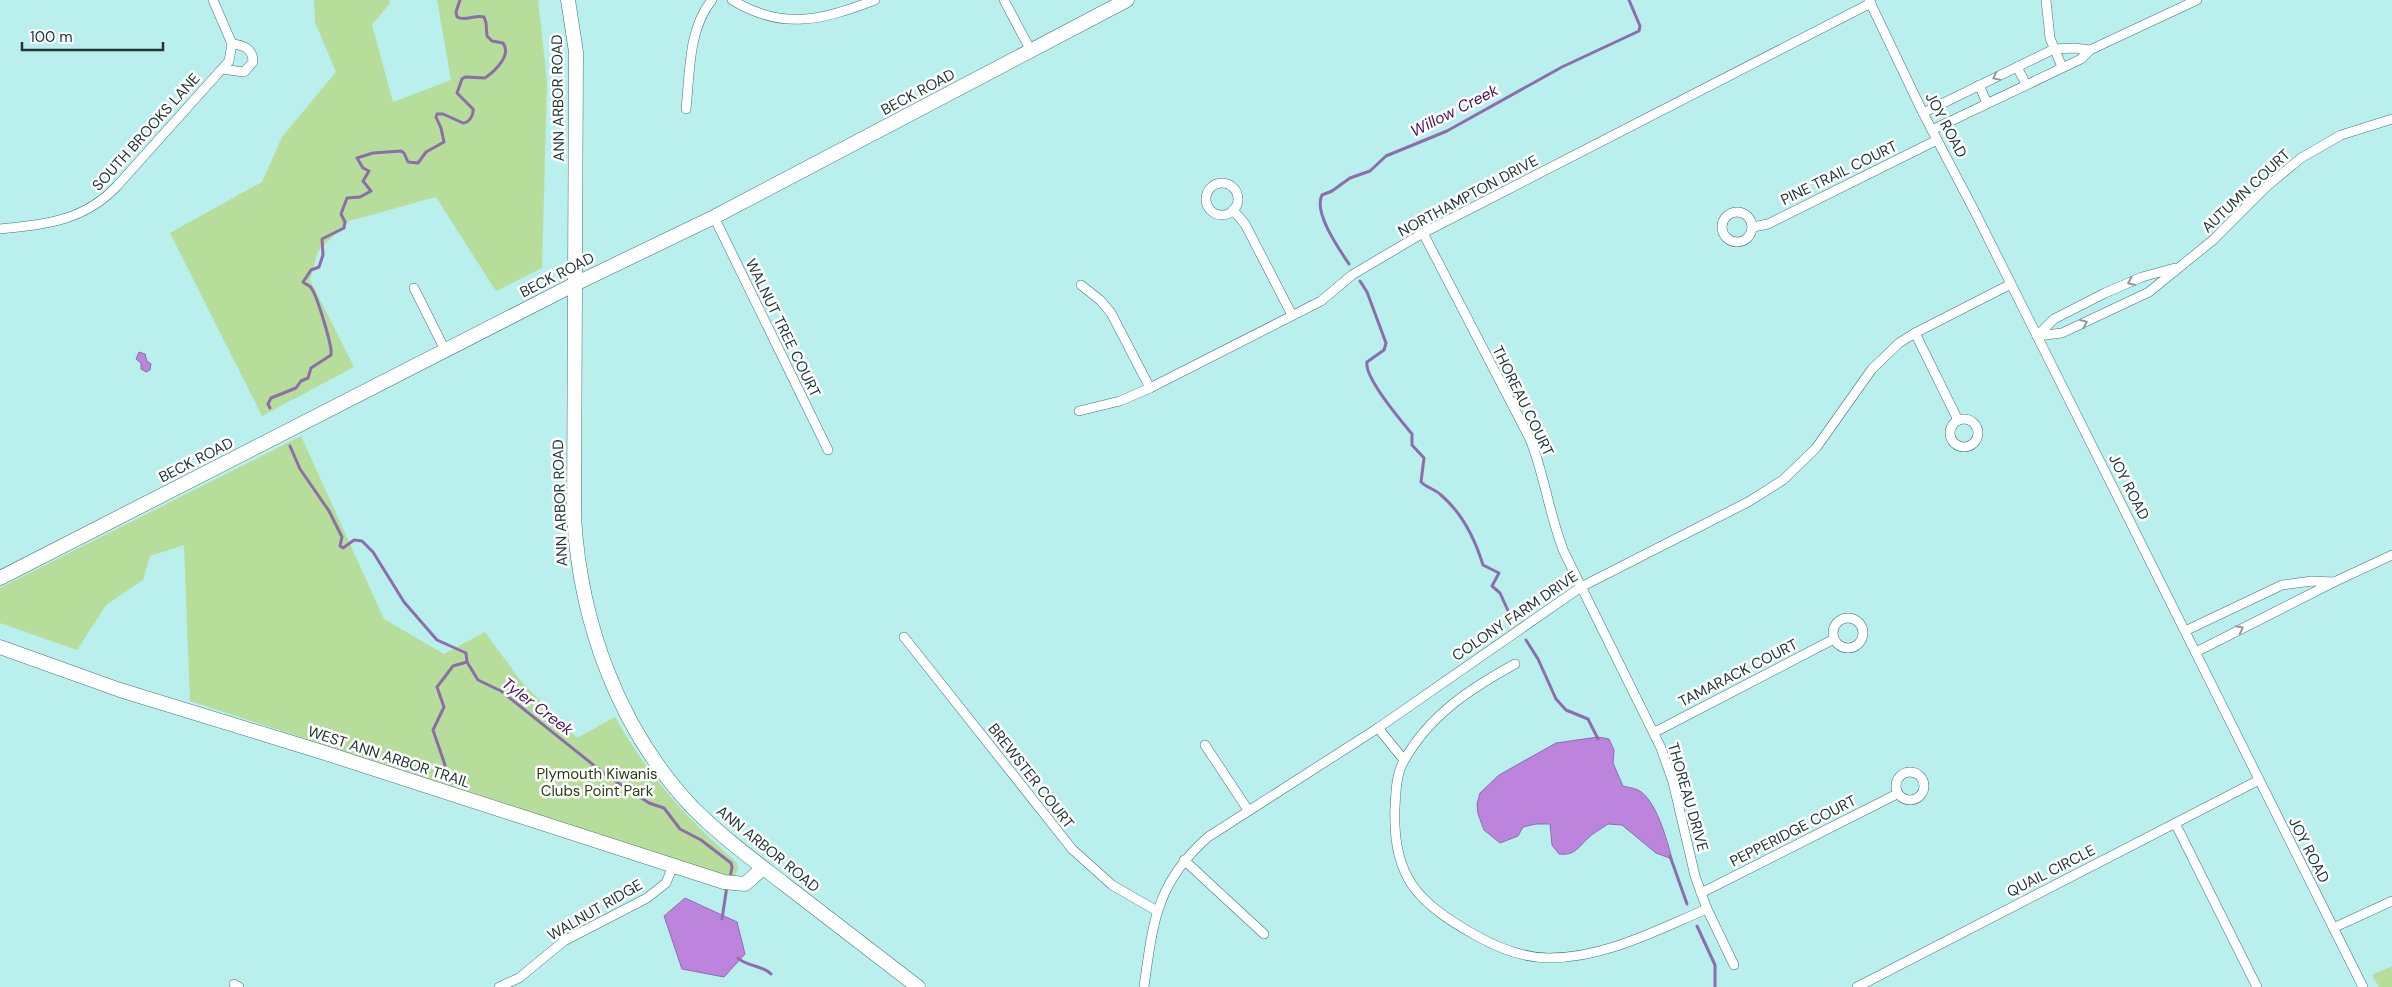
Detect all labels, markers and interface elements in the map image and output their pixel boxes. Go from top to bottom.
scale bar [22,20,164,52]
text: 100 m [30,27,73,47]
street label: ANN ARBOR ROAD [547,34,569,162]
street label: BECK ROAD [878,64,958,120]
street label: SOUTH BROOKS LANE [88,69,204,195]
one-way arrow [1992,71,2001,81]
water label: Willow Creek [1407,79,1503,142]
street label: JOY ROAD [1920,89,1972,161]
street label: PINE TRAIL COURT [1777,136,1901,210]
street label: AUTUMN COURT [2197,145,2295,237]
street label: NORTHAMPTON DRIVE [1394,151,1542,241]
street label: BECK ROAD [516,248,598,302]
street label: WALNUT TREE COURT [741,255,825,401]
one-way arrow [2127,276,2136,286]
one-way arrow [2079,319,2088,330]
street label: THOREAU COURT [1488,342,1558,460]
street label: BECK ROAD [155,433,237,487]
street label: ANN ARBOR ROAD [548,439,572,567]
street label: JOY ROAD [2104,451,2154,523]
street label: COLONY FARM DRIVE [1448,566,1582,666]
one-way arrow [2235,625,2244,636]
street label: TAMARACK COURT [1675,634,1801,712]
water label: Tyler Creek [498,673,578,741]
street label: BREWSTER COURT [984,719,1078,833]
street label: WEST ANN ARBOR TRAIL [305,721,473,793]
street label: THOREAU DRIVE [1663,740,1713,854]
park label: Plymouth Kiwanis Clubs Point Park [536,764,658,801]
street label: PEPPERIDGE COURT [1726,791,1860,871]
street label: ANN ARBOR ROAD [712,801,824,897]
street label: JOY ROAD [2284,814,2334,886]
street label: QUAIL CIRCLE [2003,840,2099,902]
street label: WALNUT RIDGE [544,875,646,945]

